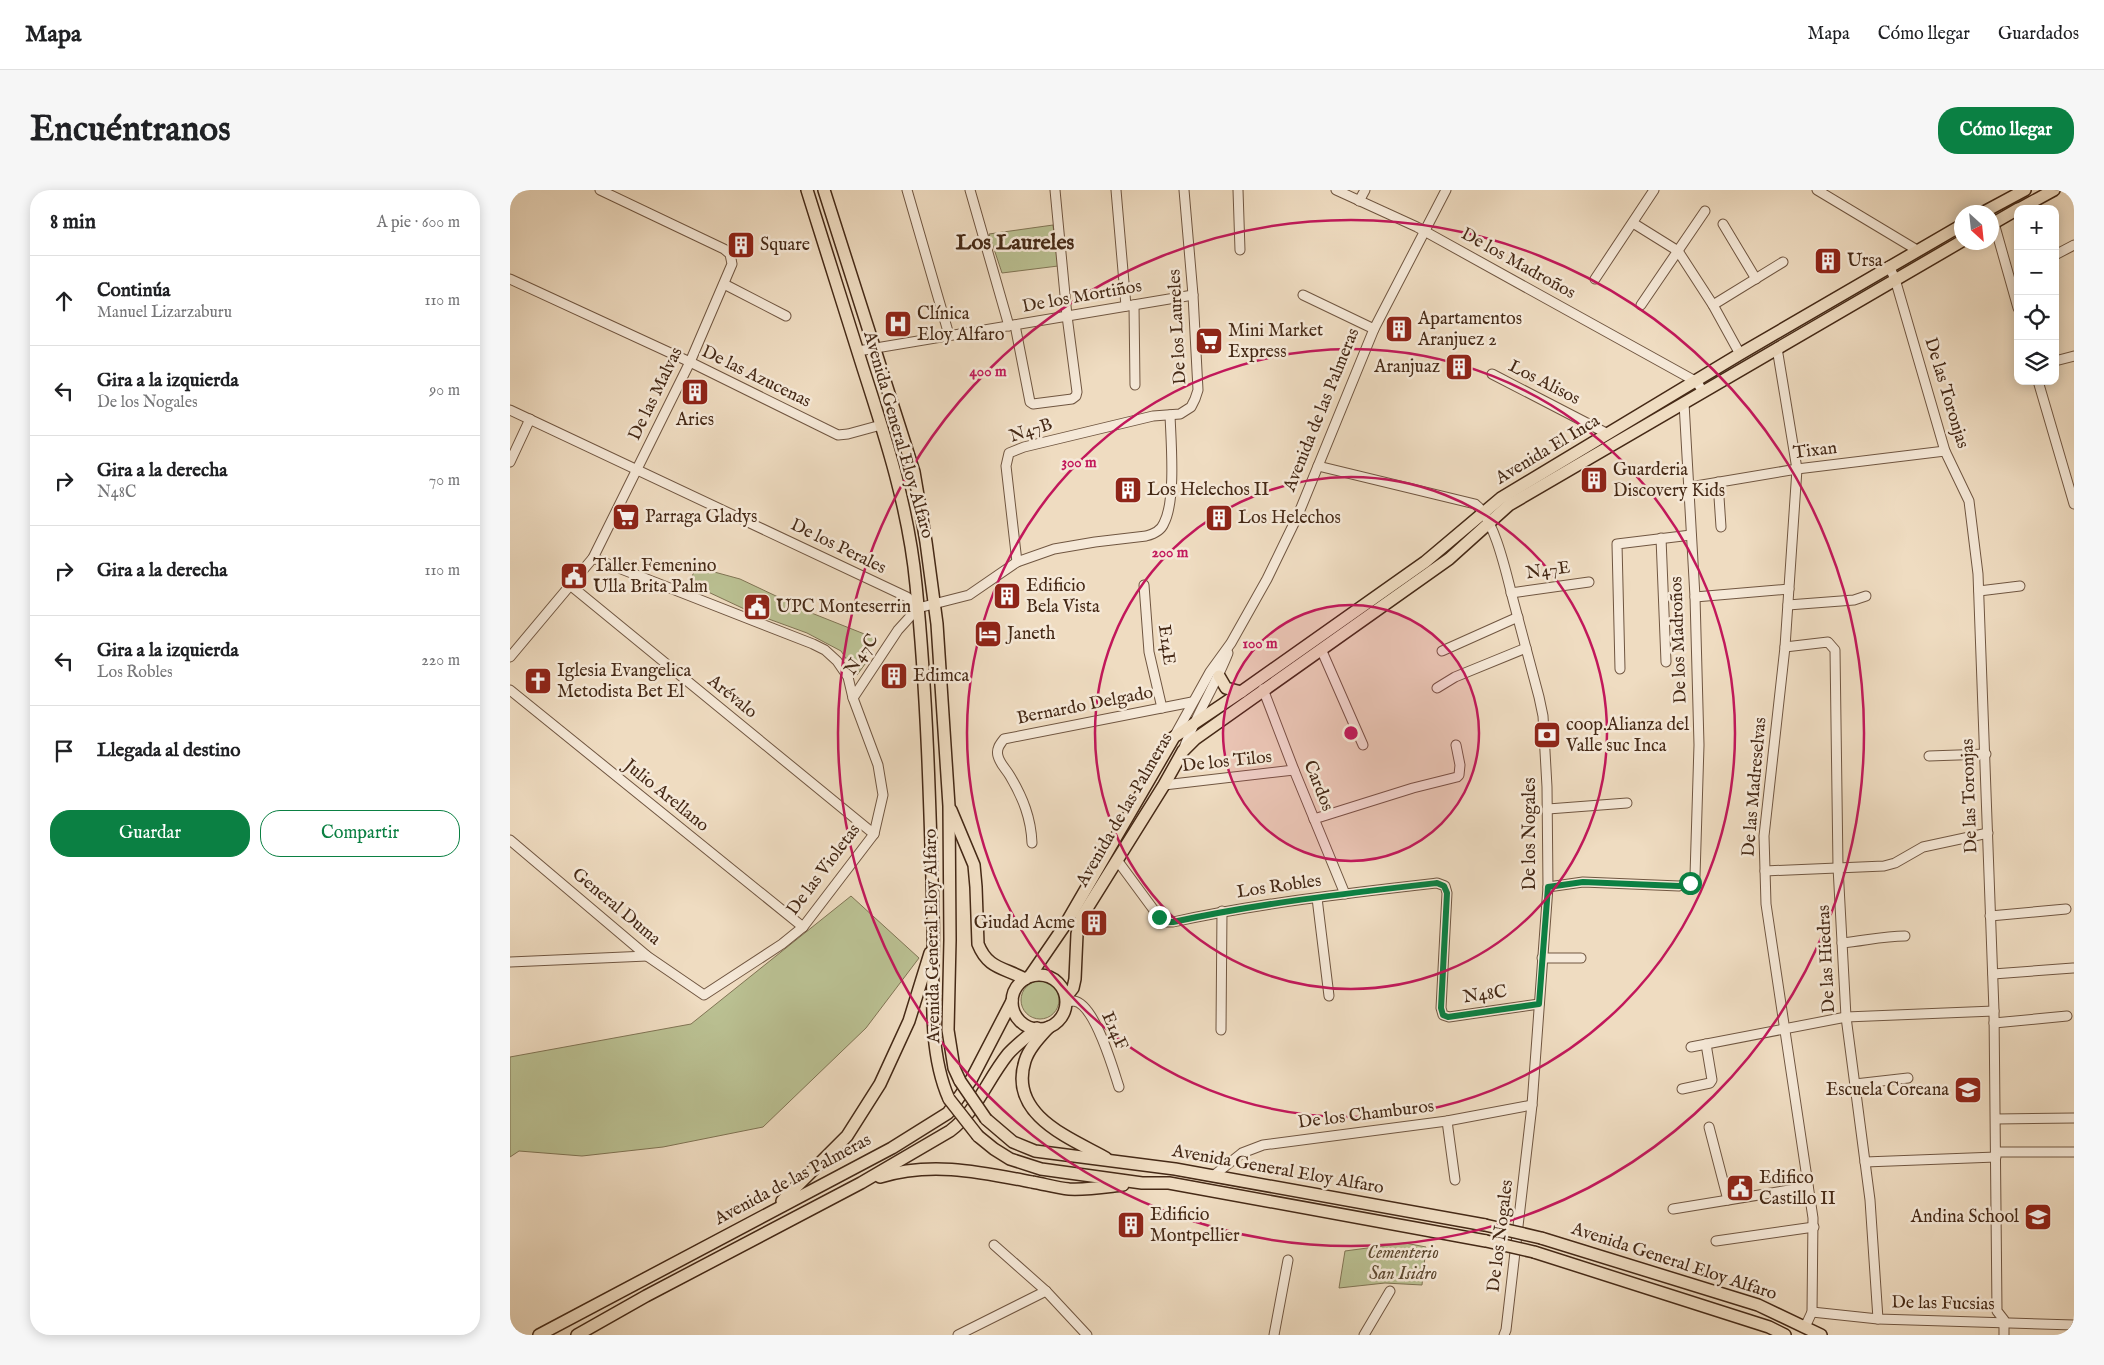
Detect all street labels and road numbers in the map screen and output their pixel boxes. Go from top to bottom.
street label: De los Madroños [1457,223,1579,305]
street label: De los Laureles [1163,269,1193,385]
street label: De los Mortiños [1020,275,1144,319]
street label: Avenida de las Palmeras [1278,325,1365,496]
street label: Avenida General Eloy Alfaro [857,328,939,542]
street label: De las Toronjas [1918,335,1974,451]
street label: De las Azucenas [697,341,815,413]
street label: De las Malvas [624,344,688,444]
street label: Los Alisos [1504,355,1584,411]
street label: Avenida El Inca [1491,410,1605,491]
street label: N47B [1006,413,1056,449]
street label: Tixan [1792,437,1839,465]
street label: De los Perales [786,514,890,580]
street label: N47E [1524,556,1572,586]
street label: De los Madroños [1665,576,1693,704]
street label: E14E [1152,623,1180,667]
street label: N47C [840,630,884,680]
street label: Arévalo [702,669,762,724]
street label: Bernardo Delgado [1015,681,1155,731]
street label: De las Madreselvas [1737,716,1773,858]
street label: Avenida de las Palmeras [1071,729,1178,892]
street label: De las Toronjas [1957,738,1983,854]
street label: De los Tilos [1181,746,1273,778]
street label: Julio Arellano [617,753,714,838]
street label: Cardos [1297,757,1339,815]
street label: De los Nogales [1519,777,1542,891]
street label: De las Violetas [782,820,866,920]
street label: Avenida General Eloy Alfaro [920,828,946,1044]
street label: General Duma [567,863,665,951]
street label: Los Robles [1235,870,1323,904]
street label: De las Hiedras [1813,904,1841,1014]
street label: N48C [1461,981,1509,1009]
street label: E14F [1095,1008,1133,1054]
street label: De los Chamburos [1297,1095,1435,1135]
street label: Avenida de las Palmeras [710,1129,875,1232]
street label: Avenida General Eloy Alfaro [1169,1140,1386,1200]
street label: De los Nogales [1483,1178,1519,1294]
street label: Avenida General Eloy Alfaro [1567,1218,1780,1306]
street label: De las Fucsias [1891,1292,1995,1316]

